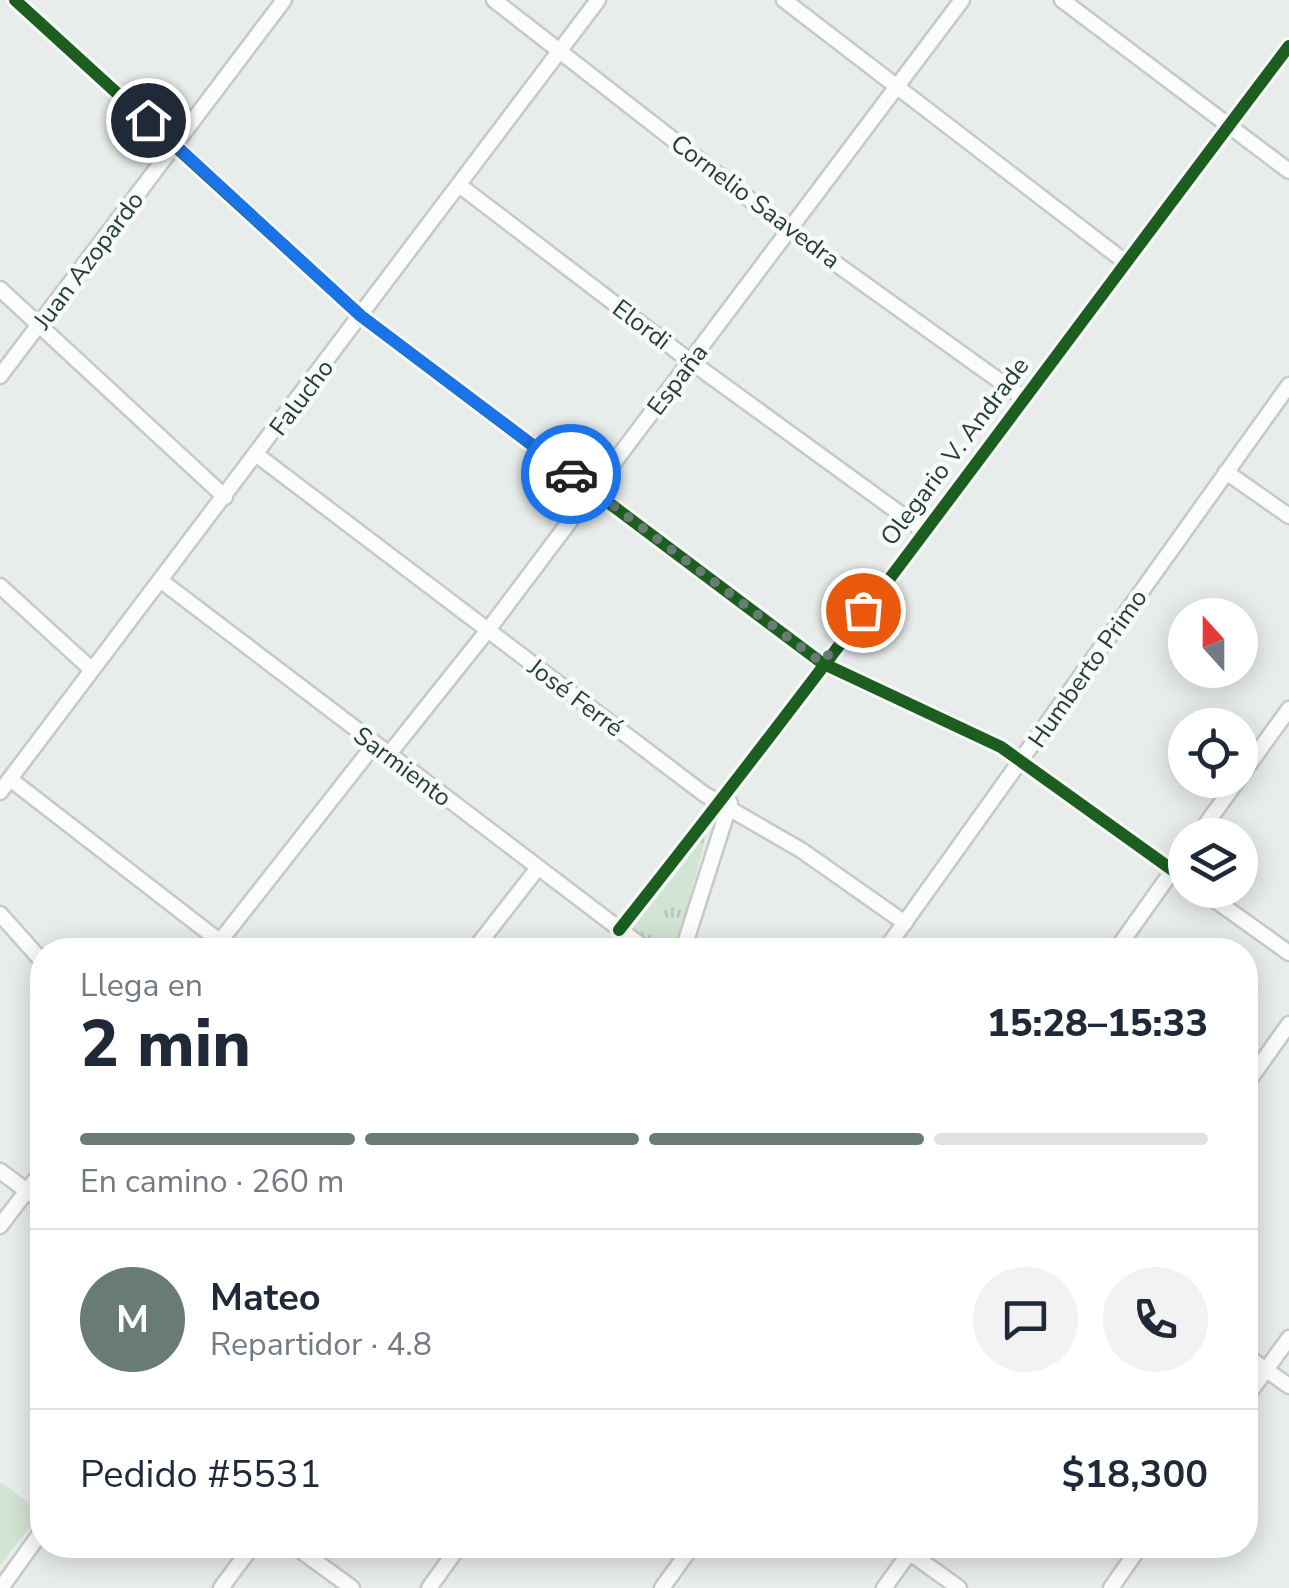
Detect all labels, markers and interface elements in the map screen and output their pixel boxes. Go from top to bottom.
pin [106,78,191,163]
icon: home [121,93,176,148]
street label: Cornelio Saavedra [664,127,847,277]
street label: Juan Azopardo [25,185,152,337]
street label: Elordi [605,292,678,358]
street label: España [640,337,716,422]
street label: Olegario V. Andrade [873,350,1037,553]
street label: Falucho [262,352,342,443]
courier [521,424,621,524]
icon: car [544,447,599,502]
pin [821,568,906,653]
street label: Humberto Primo [1020,582,1155,755]
icon: bag [836,583,891,638]
north arrow [1168,598,1258,688]
map controls [1168,598,1258,908]
street label: José Ferré [520,650,630,745]
button: locate [1168,708,1258,798]
street label: Sarmiento [346,719,458,815]
button: layers [1168,818,1258,908]
text: Llega en [80,964,203,1007]
text: 15:28–15:33 [987,998,1208,1049]
text: 2 min [80,1000,251,1089]
text: En camino · 260 m [80,1160,344,1203]
button: chat [973,1267,1078,1372]
button: phone [1103,1267,1208,1372]
text: Mateo [210,1272,321,1323]
text: M [116,1294,149,1345]
text: Repartidor · 4.8 [210,1323,432,1366]
text: Pedido #5531 [80,1449,321,1500]
text: $18,300 [1062,1449,1208,1500]

